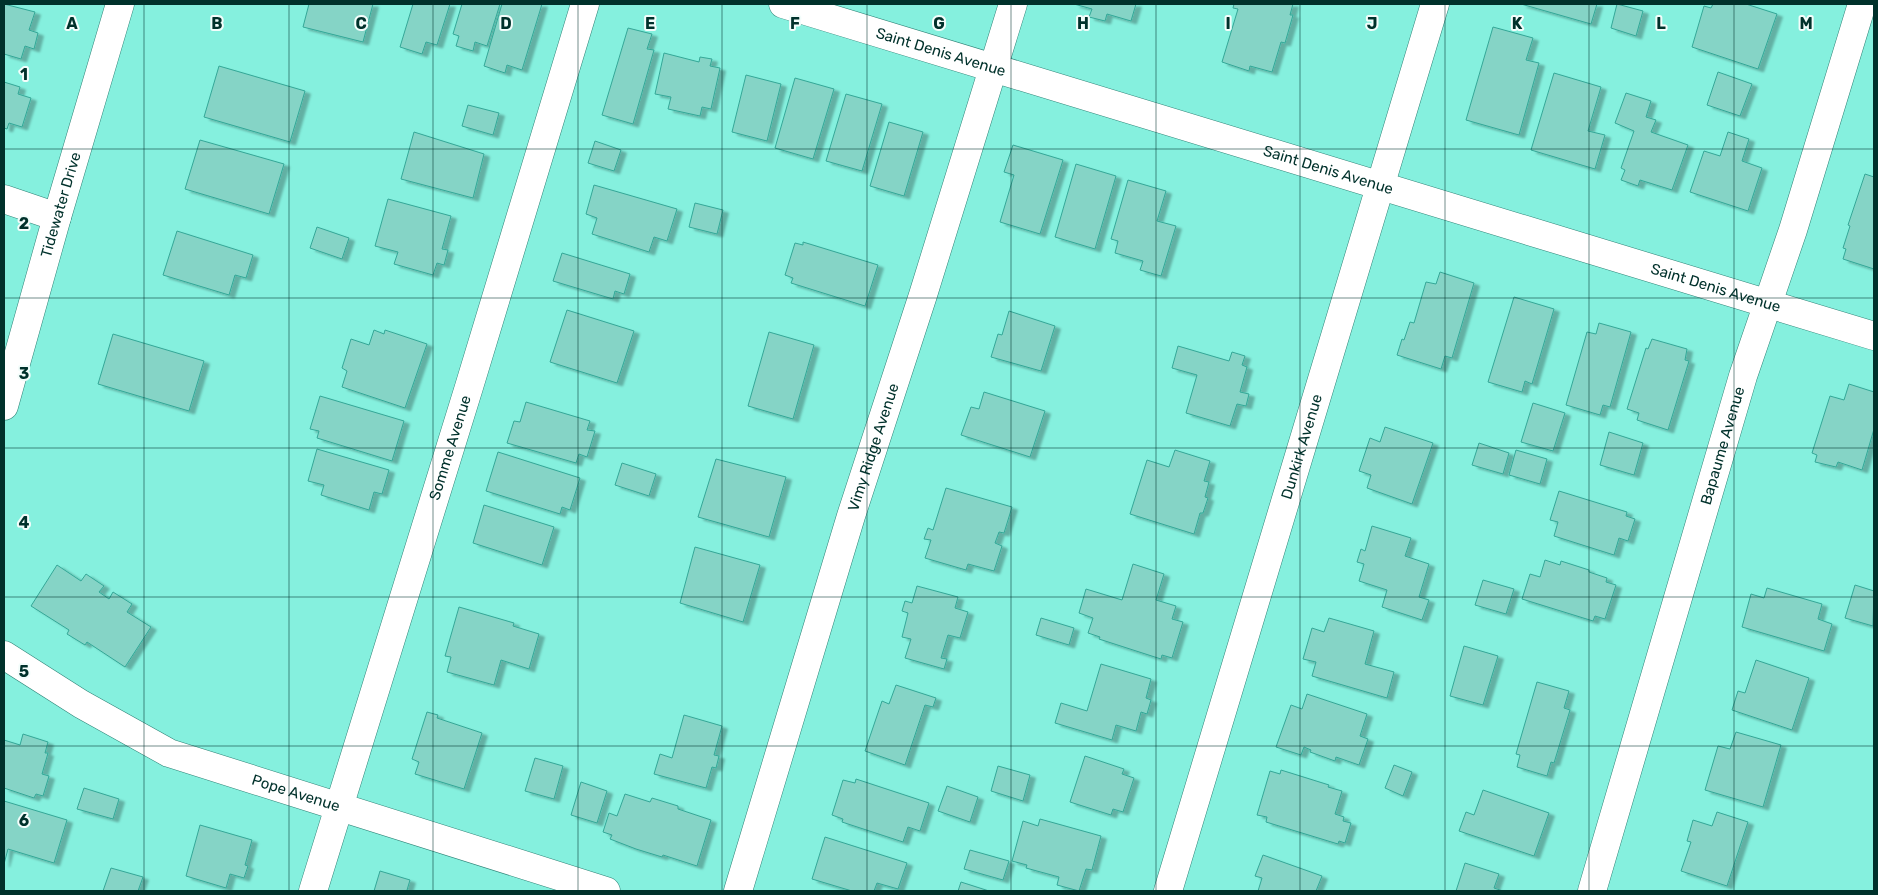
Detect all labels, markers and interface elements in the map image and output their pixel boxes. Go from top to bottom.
text: A [66,14,78,33]
text: B [211,14,223,33]
text: C [355,14,367,33]
text: D [500,14,512,33]
text: E [645,14,655,33]
text: F [790,14,800,33]
text: G [933,14,945,33]
text: H [1077,14,1089,33]
text: I [1225,14,1231,33]
text: J [1367,14,1377,33]
text: K [1512,14,1523,33]
text: L [1656,14,1666,33]
text: M [1799,14,1813,33]
street label: Saint Denis Avenue [874,24,1008,80]
text: 1 [20,65,28,84]
street label: Saint Denis Avenue [1261,142,1395,198]
street label: Tidewater Drive [37,150,85,260]
text: 2 [19,214,29,233]
street label: Saint Denis Avenue [1649,260,1783,316]
text: 3 [19,364,29,383]
street label: Vimy Ridge Avenue [844,381,903,514]
street label: Bapaume Avenue [1697,385,1748,507]
street label: Dunkirk Avenue [1277,392,1326,501]
street label: Somme Avenue [425,393,475,502]
text: 4 [19,513,30,532]
text: 5 [19,662,29,681]
street label: Pope Avenue [250,771,342,815]
text: 6 [19,811,29,830]

